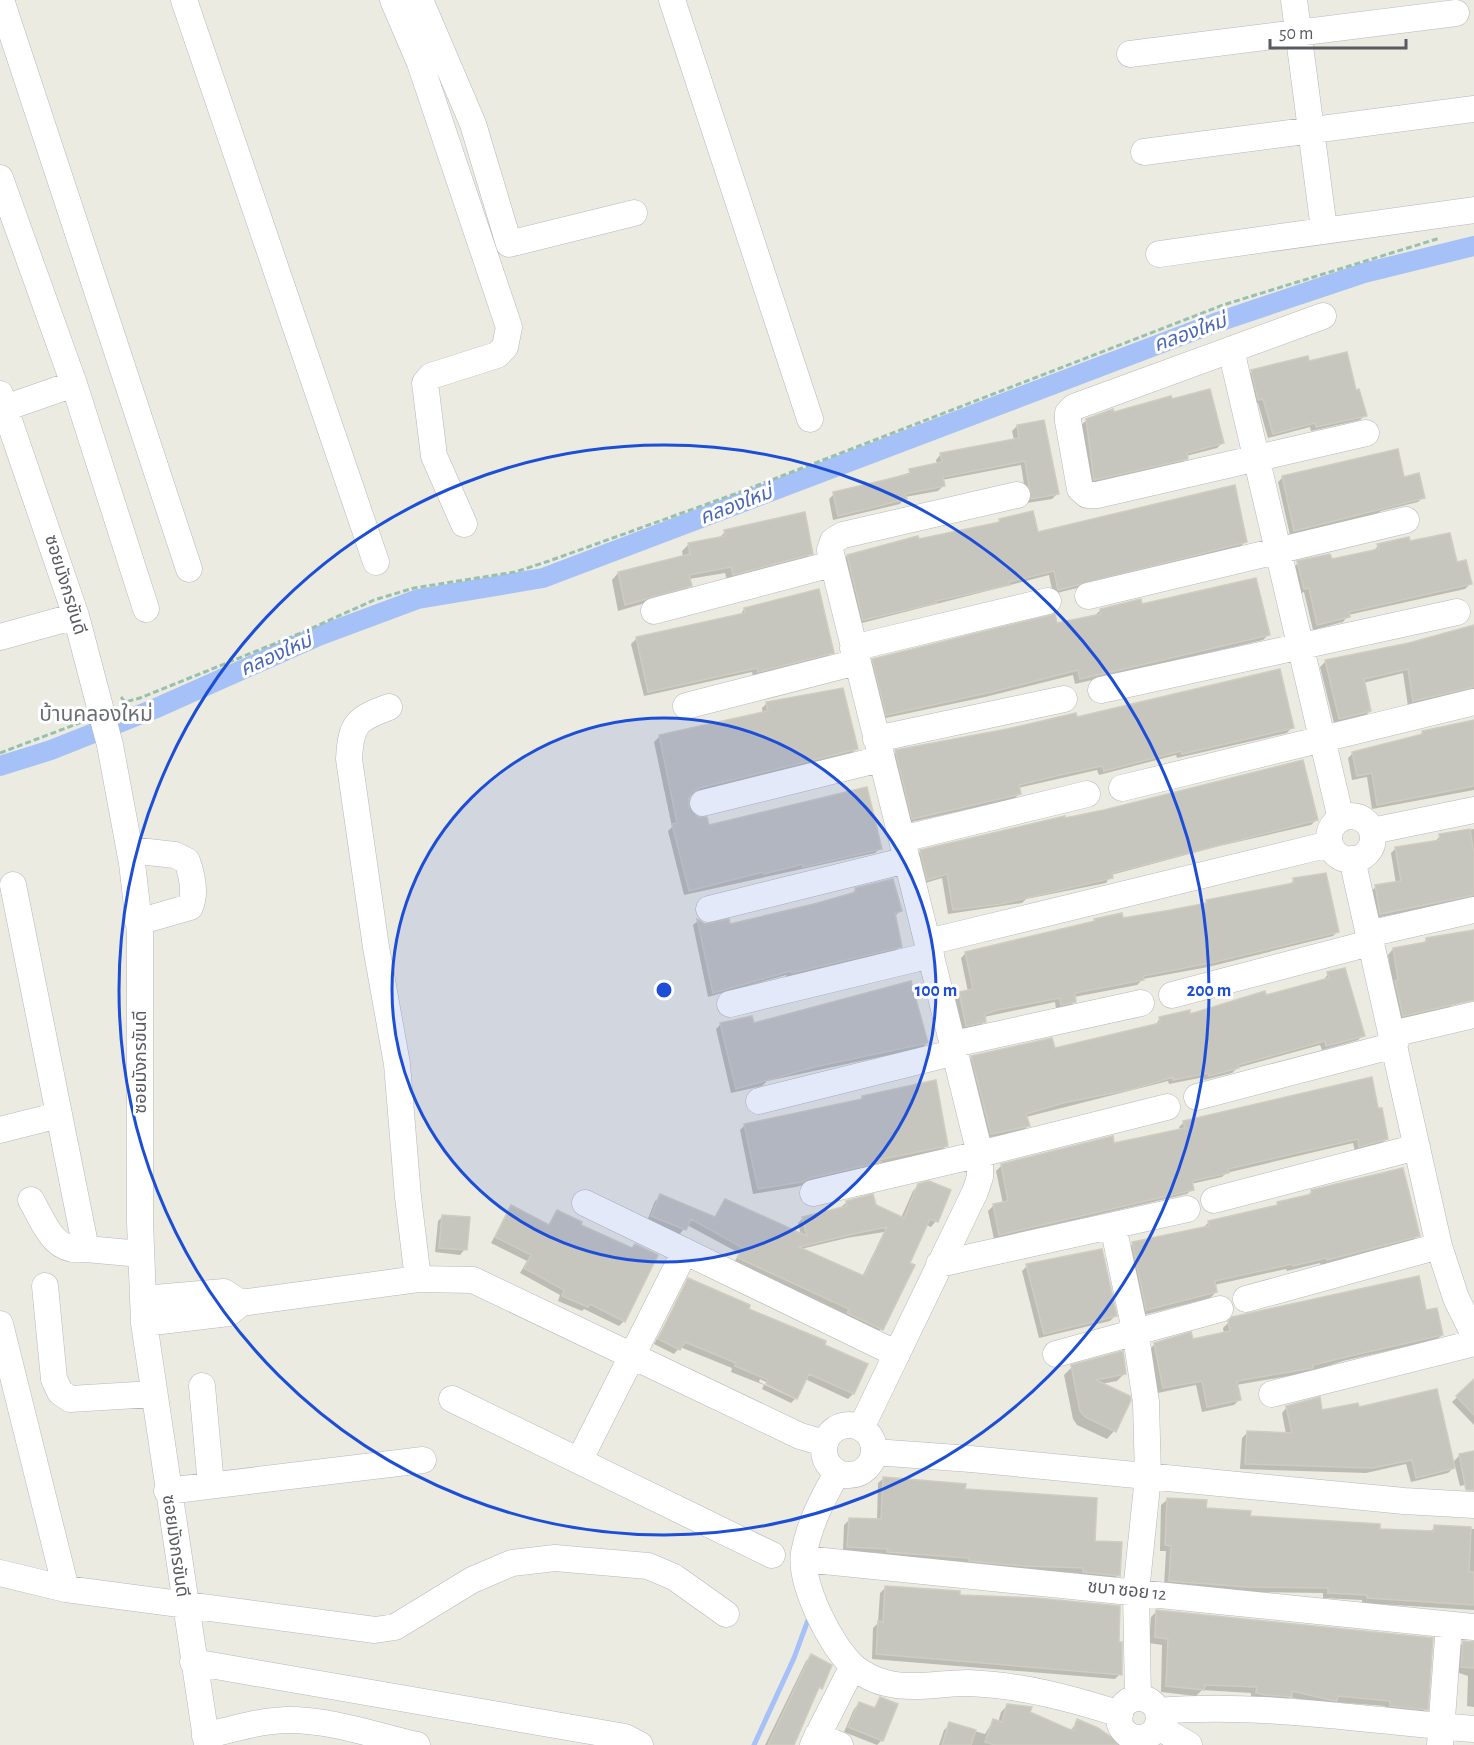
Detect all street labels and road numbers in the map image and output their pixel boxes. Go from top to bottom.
street label: ซอยมังกรขันดี [41,533,90,637]
street label: ซอยมังกรขันดี [131,1010,150,1114]
street label: ซอยมังกรขันดี [159,1493,192,1598]
street label: ชบา ซอย 12 [1087,1578,1167,1604]

